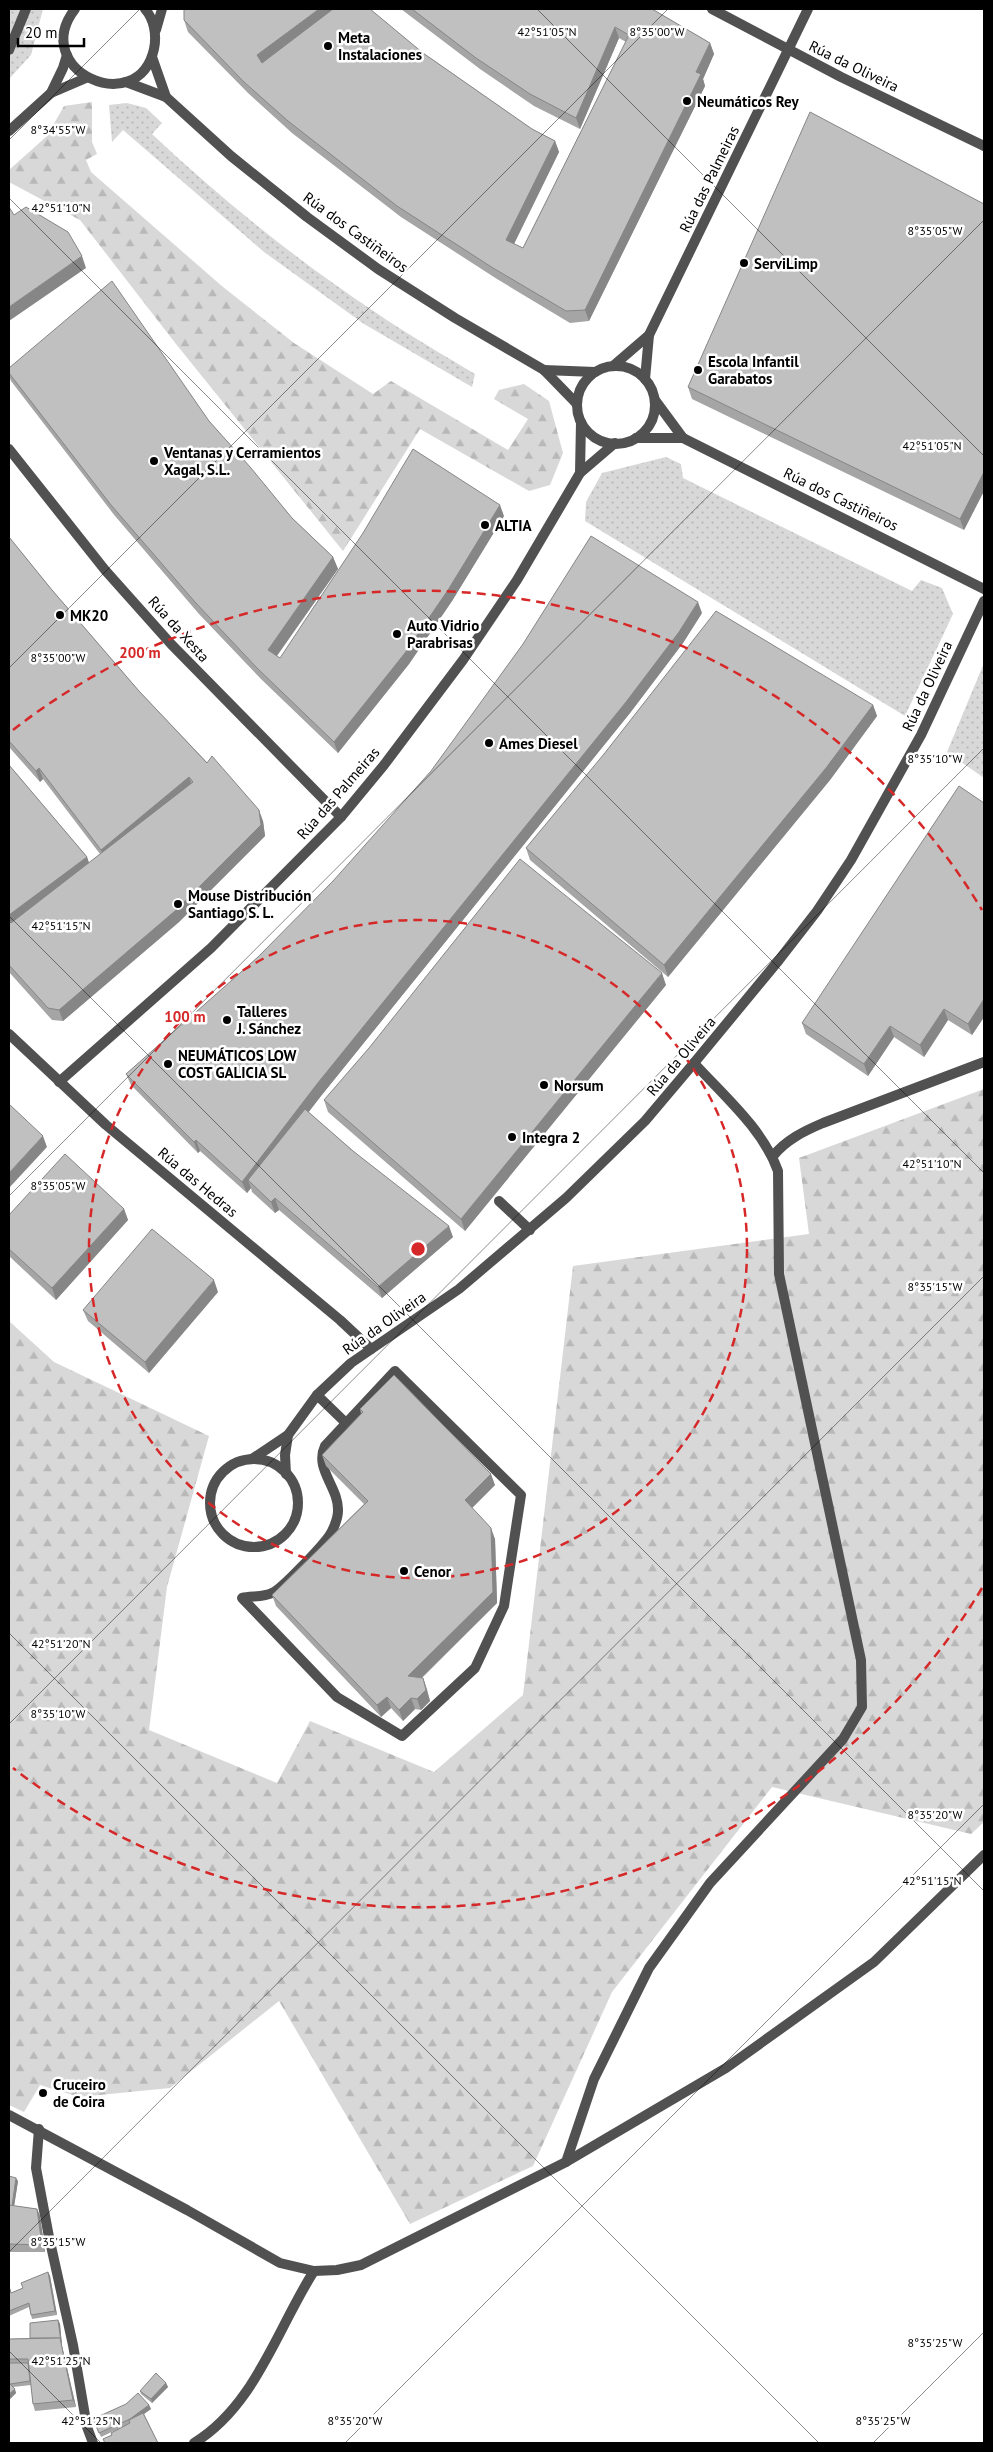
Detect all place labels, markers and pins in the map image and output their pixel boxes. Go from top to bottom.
place label: Meta Instalaciones [338,28,422,64]
marker: Meta Instalaciones [322,40,334,52]
place label: Neumáticos Rey [697,92,799,111]
marker: Neumáticos Rey [681,95,693,107]
place label: ServiLimp [754,254,818,273]
marker: ServiLimp [738,257,750,269]
place label: Escola Infantil Garabatos [708,352,799,388]
marker: Escola Infantil Garabatos [692,364,704,376]
place label: Ventanas y Cerramientos Xagal, S.L. [163,443,321,479]
marker: Ventanas y Cerramientos Xagal, S.L. [148,455,160,467]
place label: ALTIA [495,516,533,535]
marker: ALTIA [479,519,491,531]
place label: MK20 [70,606,108,625]
marker: MK20 [54,609,66,621]
place label: Auto Vidrio Parabrisas [407,616,479,652]
marker: Auto Vidrio Parabrisas [391,628,403,640]
place label: Ames Diesel [499,734,578,753]
marker: Ames Diesel [483,737,495,749]
place label: Mouse Distribución Santiago S. L. [188,886,311,922]
marker: Mouse Distribución Santiago S. L. [172,898,184,910]
place label: Talleres J. Sánchez [236,1002,301,1038]
marker: Talleres J. Sánchez [221,1014,233,1026]
place label: NEUMÁTICOS LOW COST GALICIA SL [178,1046,296,1082]
marker: NEUMÁTICOS LOW COST GALICIA SL [162,1058,174,1070]
place label: Norsum [554,1076,604,1095]
marker: Norsum [538,1079,550,1091]
place label: Integra 2 [522,1128,580,1147]
marker: Integra 2 [506,1131,518,1143]
centre of rings [409,1240,427,1258]
place label: Cenor [414,1562,452,1581]
marker: Cenor [398,1565,410,1577]
place label: Cruceiro de Coira [53,2075,106,2111]
marker: Cruceiro de Coira [37,2087,49,2099]

